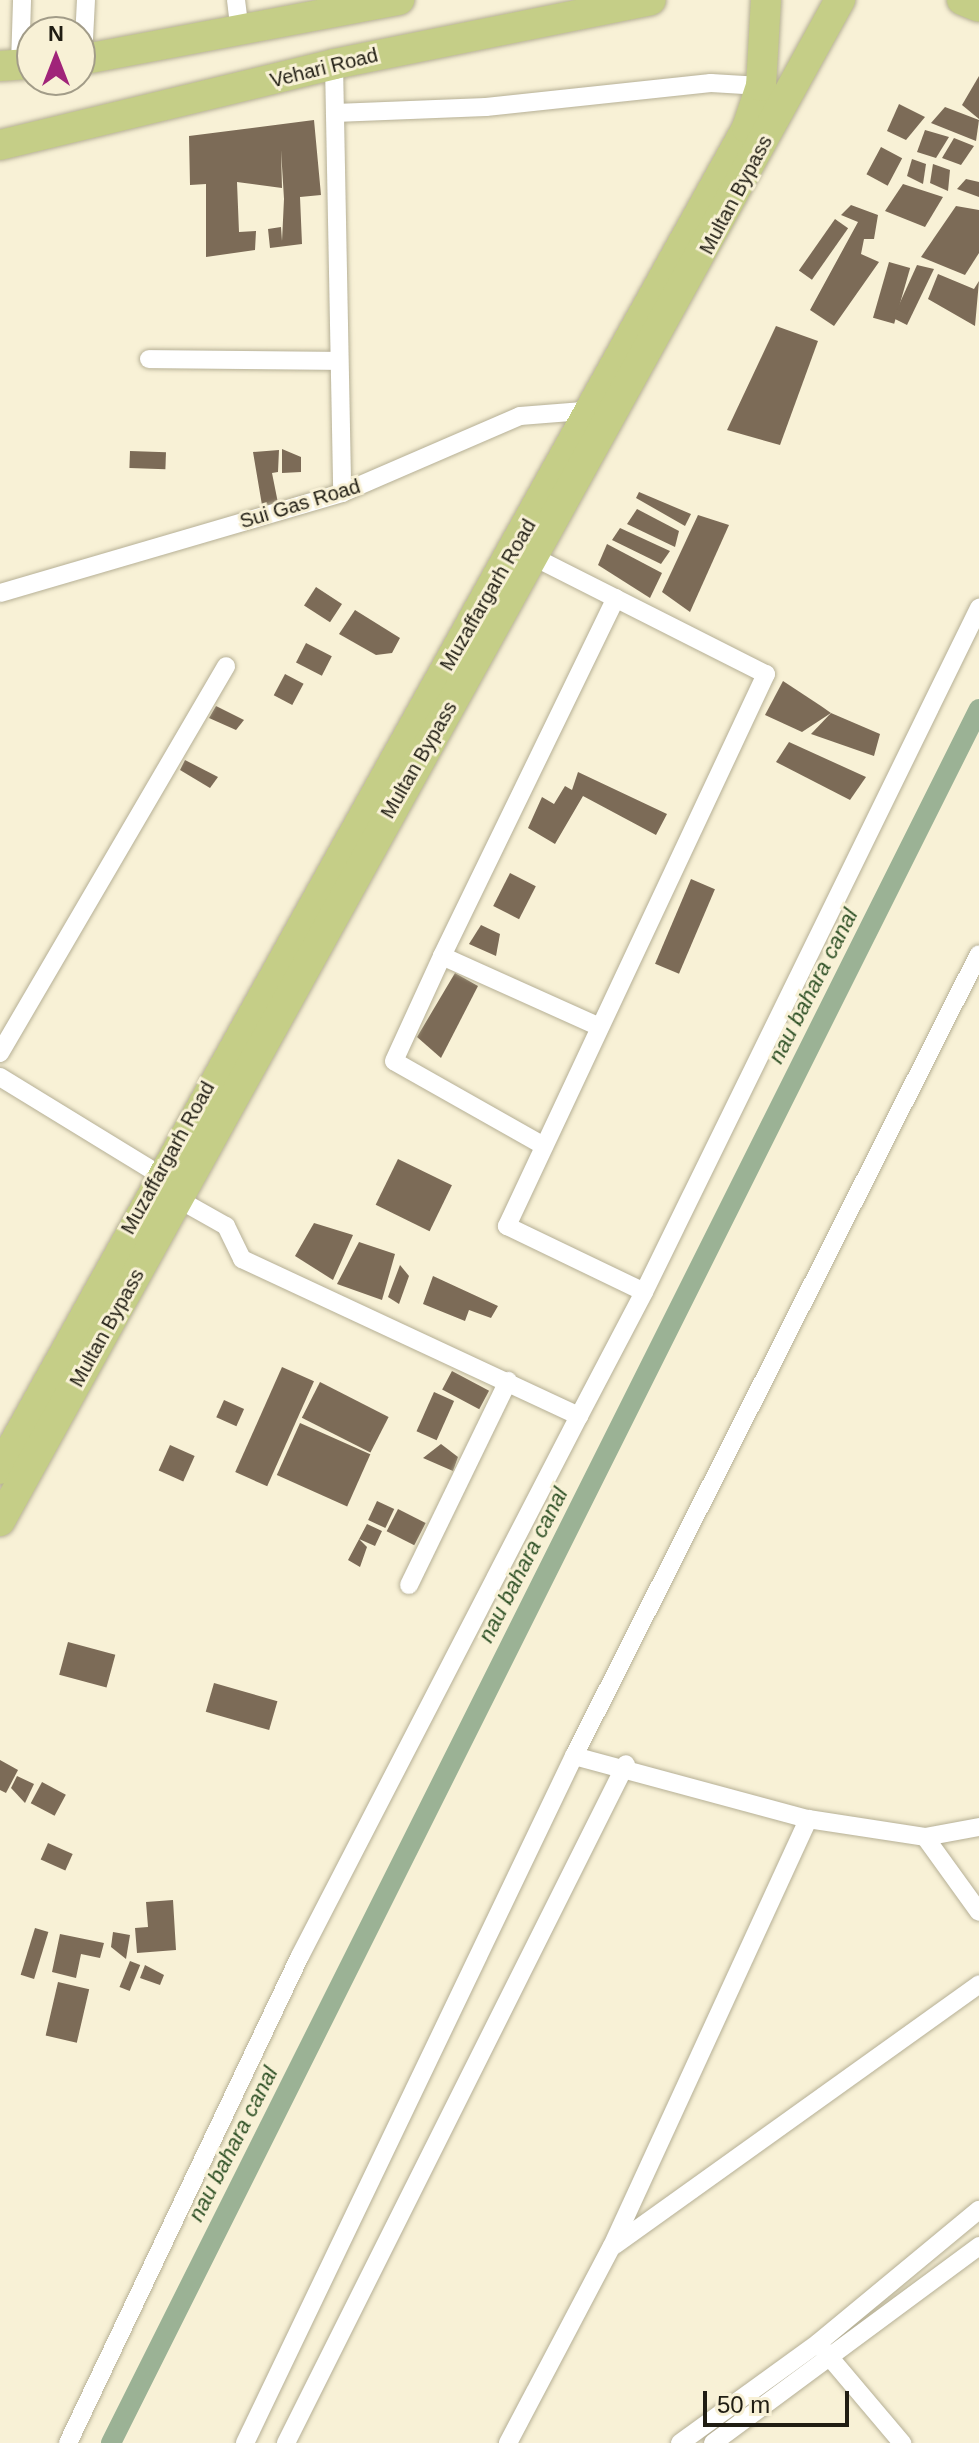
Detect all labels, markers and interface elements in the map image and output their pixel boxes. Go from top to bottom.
north arrow [16,16,96,96]
text: N [48,21,64,46]
street label: Vehari Road [268,43,380,93]
street label: Multan Bypass [695,131,777,259]
street label: Sui Gas Road [237,474,363,534]
street label: Muzaffargarh Road [435,515,541,675]
street label: Multan Bypass [376,697,462,823]
water label: nau bahara canal [763,904,863,1068]
street label: Muzaffargarh Road [116,1077,220,1239]
street label: Multan Bypass [65,1265,149,1391]
water label: nau bahara canal [473,1483,573,1647]
water label: nau bahara canal [183,2062,283,2226]
scale bar [707,2375,853,2425]
text: 50 m [717,2391,770,2418]

